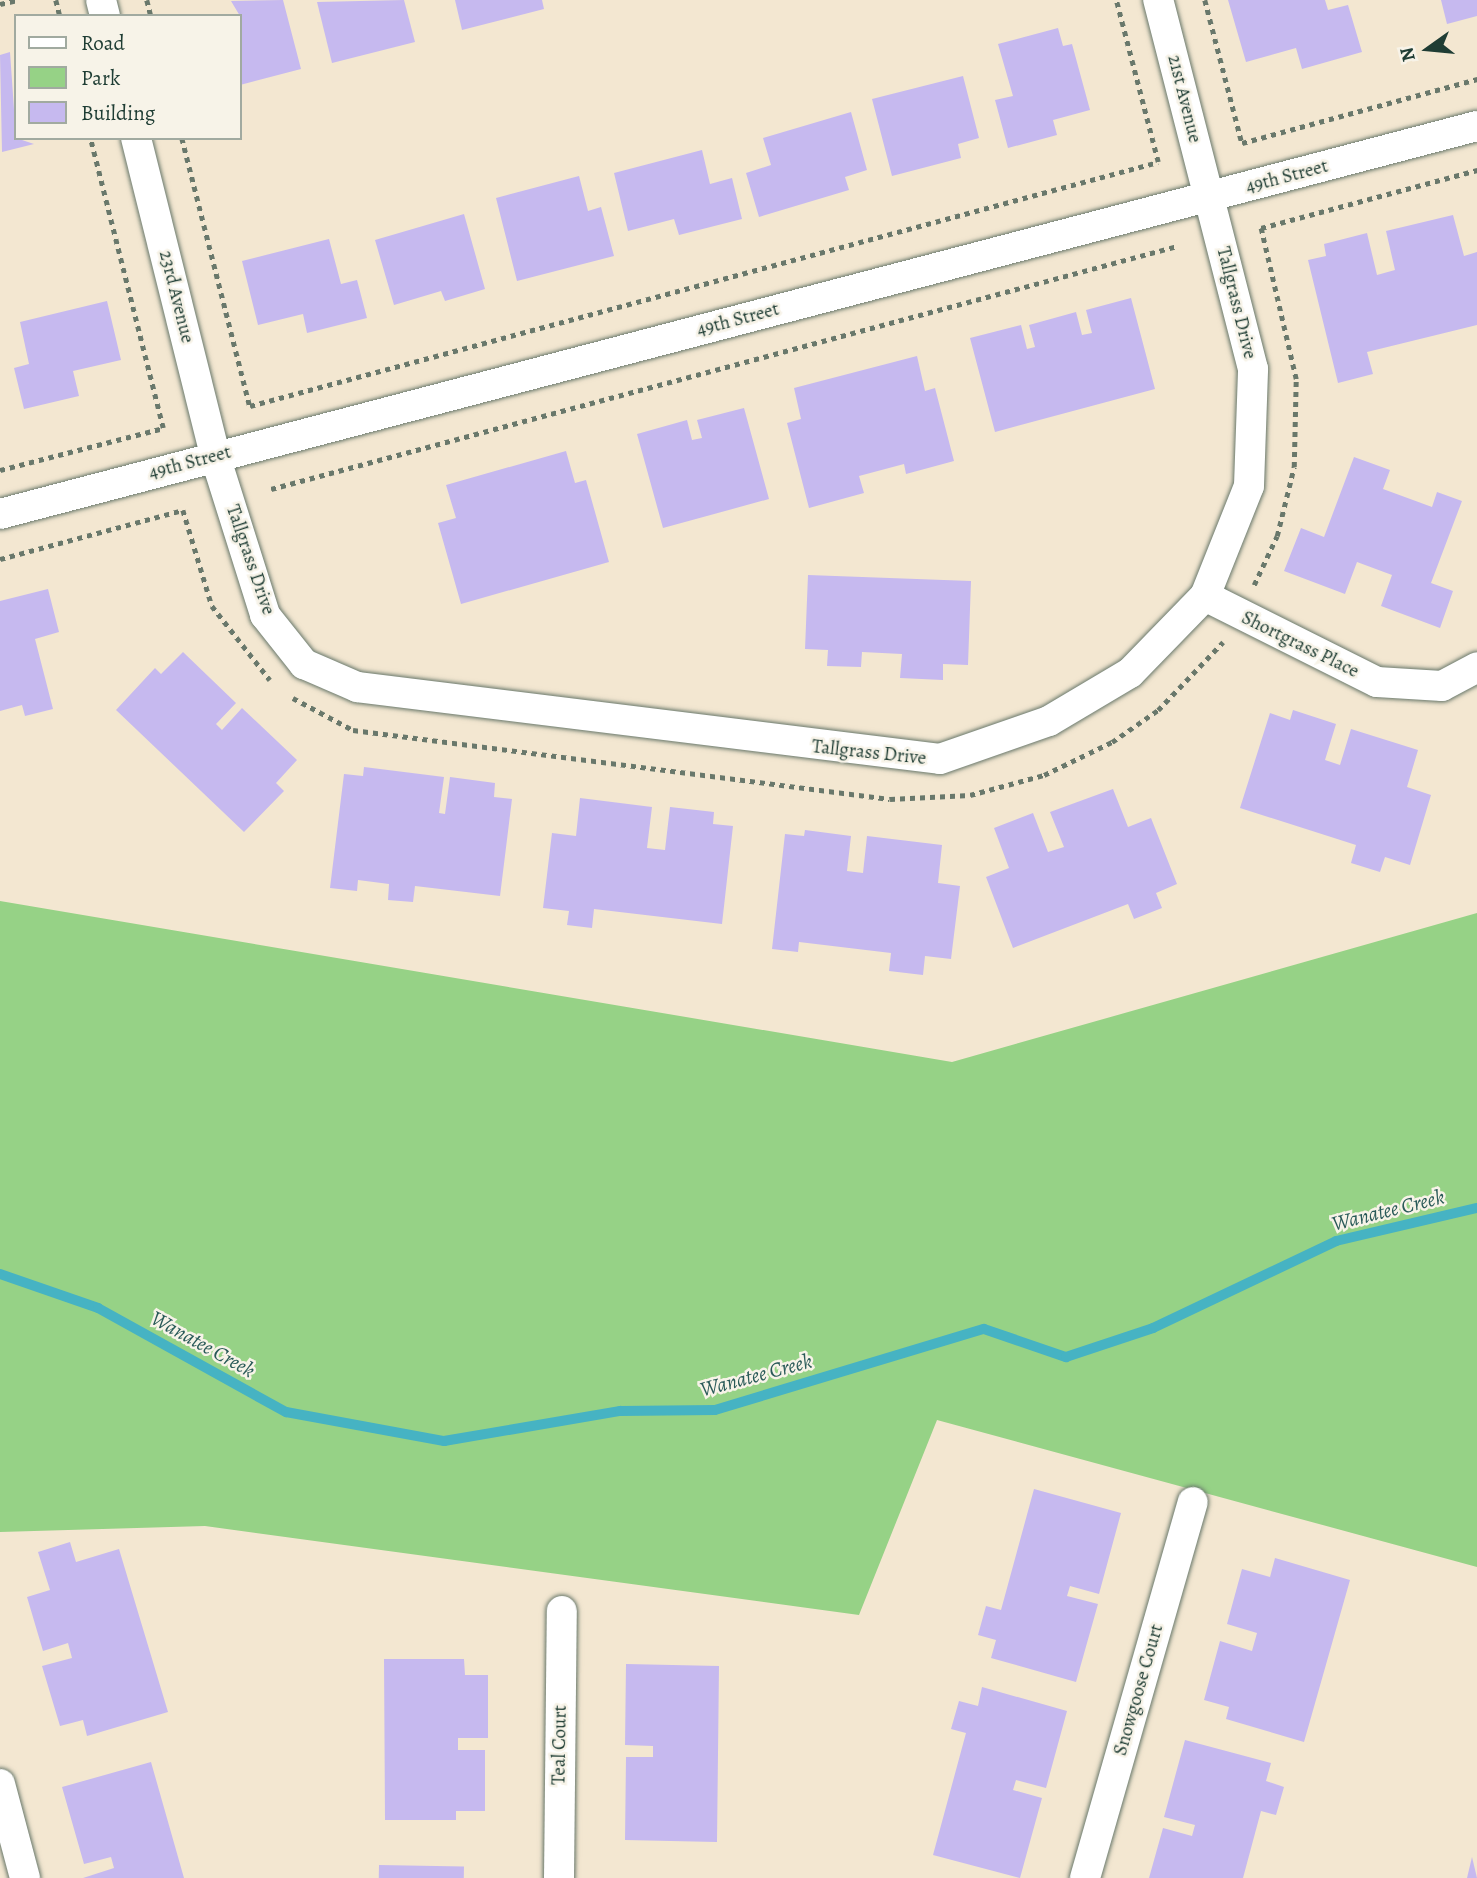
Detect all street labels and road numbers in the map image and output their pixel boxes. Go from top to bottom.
street label: 21st Avenue [1162,53,1206,145]
street label: 49th Street [1243,155,1331,199]
street label: Tallgrass Drive [1211,245,1261,361]
street label: 23rd Avenue [154,248,198,346]
street label: 49th Street [694,298,782,342]
street label: 49th Street [146,441,234,485]
street label: Tallgrass Drive [221,502,279,618]
street label: Shortgrass Place [1238,607,1362,683]
street label: Tallgrass Drive [811,736,927,770]
street label: Snowgoose Court [1109,1622,1169,1758]
street label: Teal Court [548,1705,572,1785]

